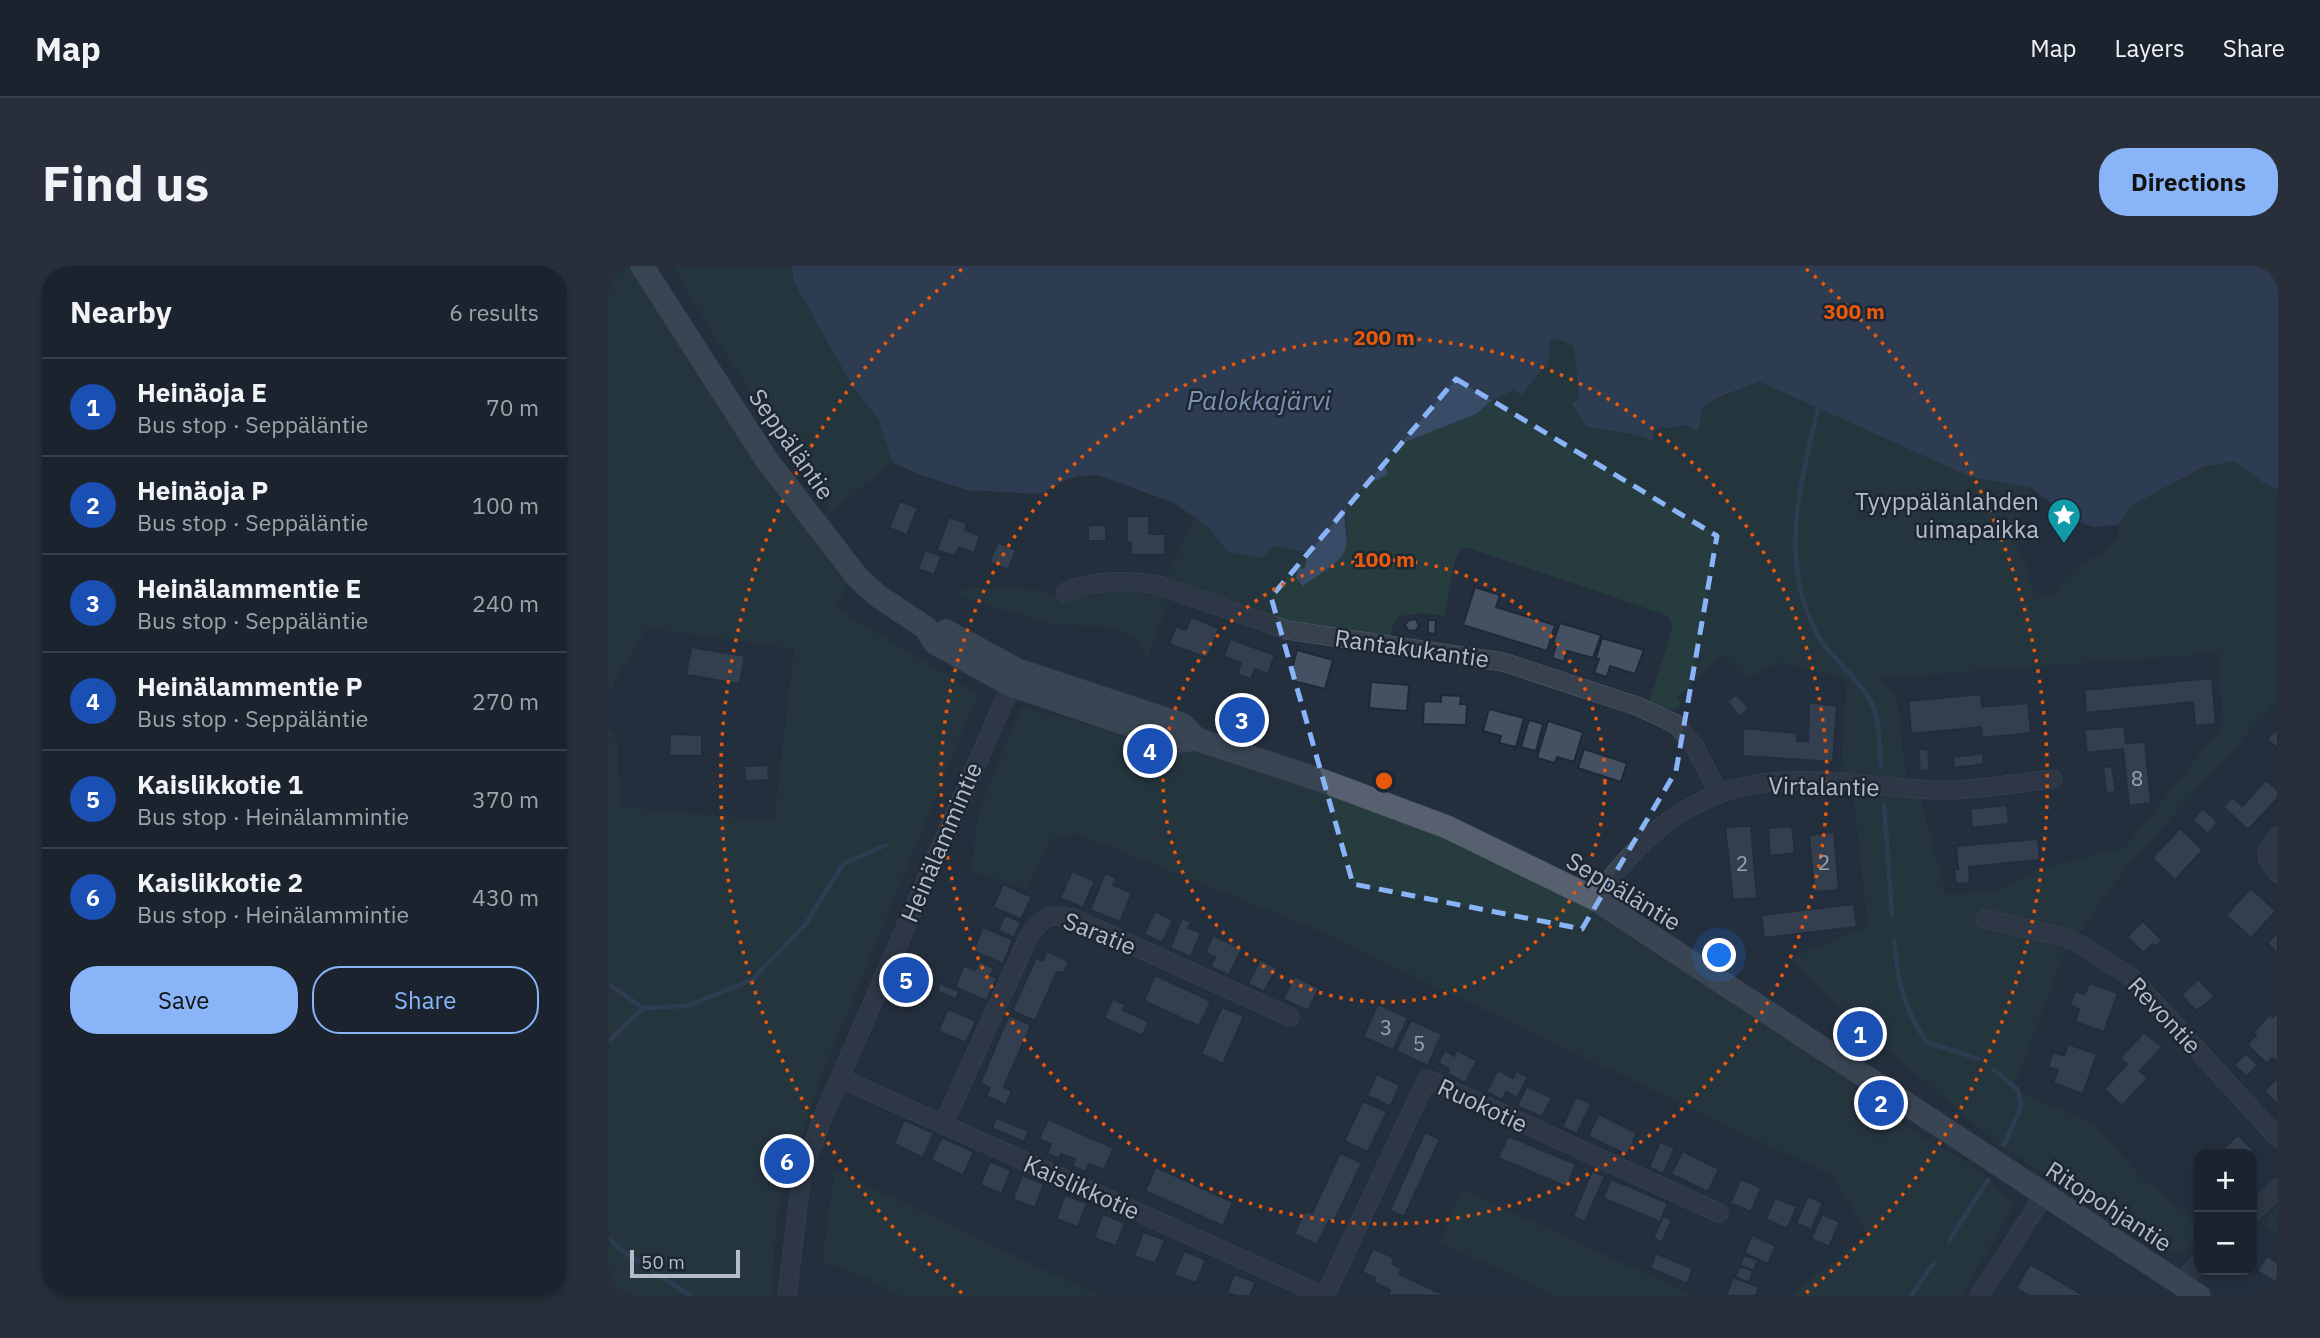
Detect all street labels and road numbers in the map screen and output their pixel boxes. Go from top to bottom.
street label: Seppäläntie [742,382,842,506]
street label: Rantakukantie [1333,621,1491,675]
street label: Heinälammintie [893,757,989,927]
street label: Virtalantie [1768,769,1880,803]
street label: Seppäläntie [1561,844,1687,938]
street label: Saratie [1059,904,1141,962]
street label: Revontie [2121,970,2209,1060]
street label: Ruokotie [1433,1070,1533,1140]
street label: Kaislikkotie [1019,1147,1145,1227]
street label: Ritopohjantie [2040,1153,2178,1259]

